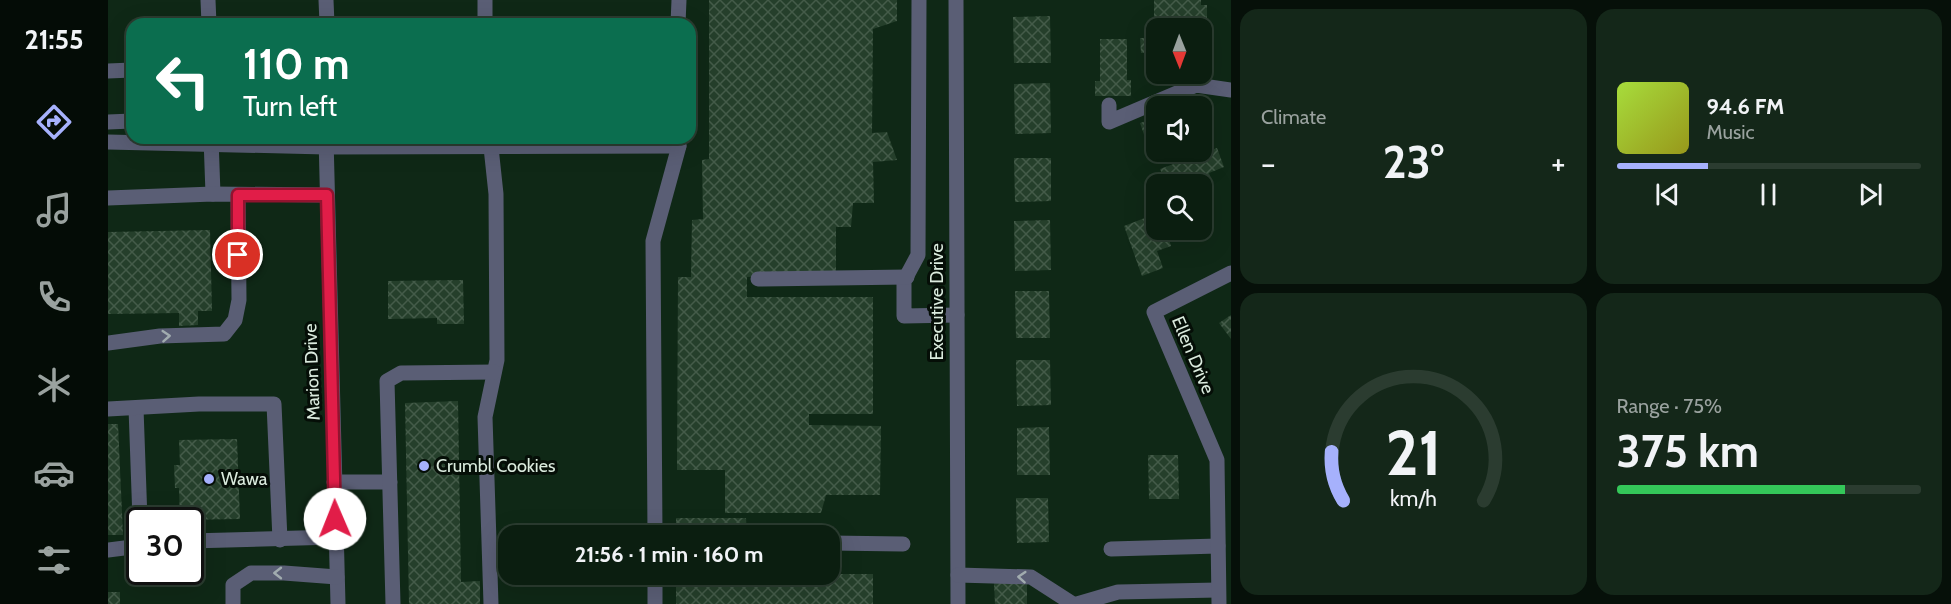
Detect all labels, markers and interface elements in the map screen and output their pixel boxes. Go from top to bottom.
north arrow [1146,18,1212,84]
map controls [1146,18,1212,240]
text: 21:55 [24,23,84,56]
text: 110 m [243,38,350,90]
icon: left [144,42,222,120]
text: Turn left [243,90,337,123]
text: 94.6 FM [1707,93,1784,120]
button: sound [1146,96,1212,162]
icon: directions [33,101,75,143]
text: Climate [1261,105,1326,129]
text: Music [1707,120,1755,144]
text: 23° [1383,135,1444,189]
text: − [1261,143,1276,183]
text: + [1551,143,1565,183]
button: search [1146,174,1212,240]
icon: previous [1651,178,1684,211]
icon: pause [1752,178,1785,211]
icon: next [1854,178,1887,211]
icon: music [33,189,75,231]
pin [212,229,263,280]
icon: arrive [221,238,254,271]
street label: Executive Drive [926,243,948,361]
icon: phone [33,276,75,318]
street label: Ellen Drive [1167,313,1219,397]
street label: Marion Drive [299,323,325,421]
one-way arrow [162,330,171,343]
icon: climate [33,364,75,406]
text: Range · 75% [1617,394,1722,418]
text: 21 [1385,415,1441,491]
text: 375 km [1617,424,1759,478]
icon: car [33,452,75,494]
place label: Crumbl Cookies [436,455,555,477]
marker: Crumbl Cookies [417,459,431,473]
place label: Wawa [221,468,268,490]
marker: Wawa [202,472,216,486]
text: km/h [1390,485,1437,511]
position arrow [303,487,367,551]
speed limit sign: 30 [126,507,204,585]
icon: filters [33,539,75,581]
text: 21:56 · 1 min · 160 m [575,541,763,568]
one-way arrow [274,567,283,579]
one-way arrow [1018,571,1027,584]

